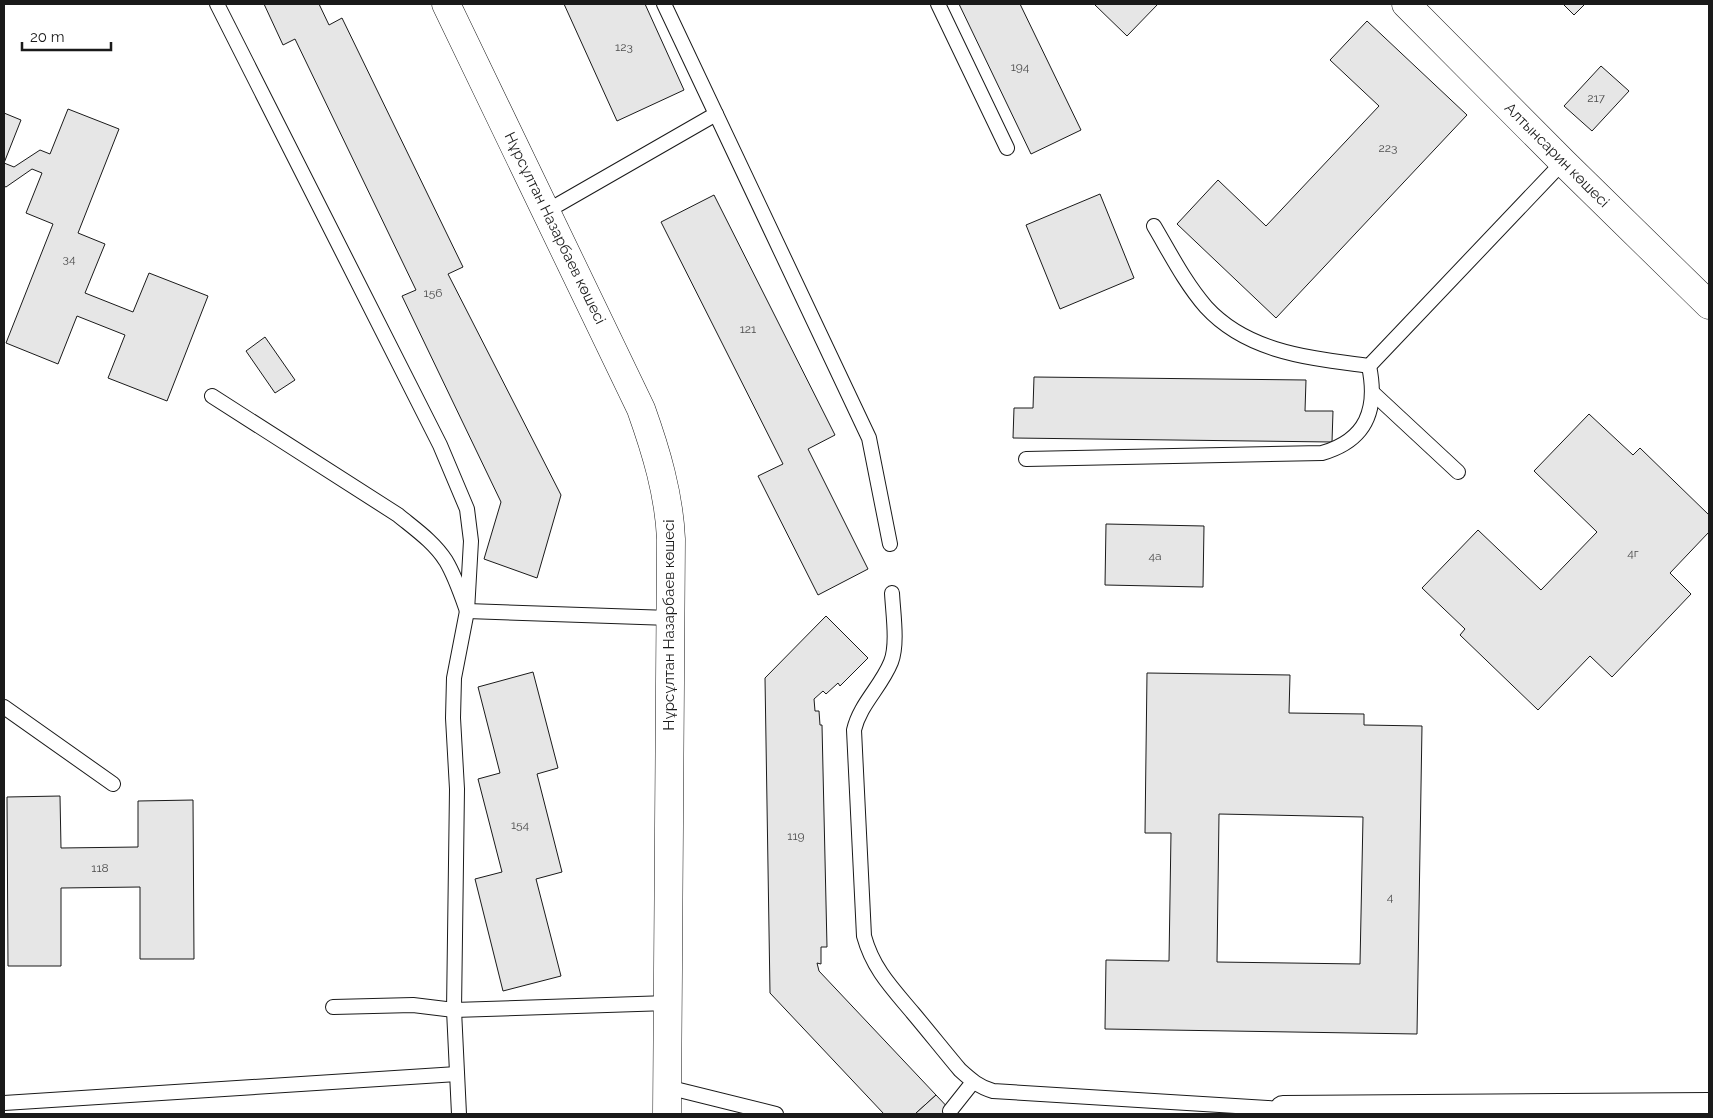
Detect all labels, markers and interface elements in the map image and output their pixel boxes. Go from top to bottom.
scale bar [22,20,111,52]
text: 20 m [30,28,65,46]
house number: 123 [615,40,633,54]
house number: 194 [1011,60,1030,74]
house number: 217 [1587,91,1605,105]
street label: Алтынсарин көшесі [1501,99,1613,211]
street label: Нұрсұлтан Назарбаев көшесі [501,129,609,327]
house number: 223 [1379,141,1397,155]
house number: 34 [63,252,76,266]
house number: 156 [424,286,442,300]
house number: 121 [740,322,756,336]
street label: Нұрсұлтан Назарбаев көшесі [660,519,678,731]
house number: 4г [1627,546,1639,560]
house number: 4а [1148,549,1162,563]
house number: 154 [511,818,530,832]
house number: 119 [787,829,805,843]
house number: 118 [91,861,109,875]
house number: 4 [1387,890,1394,904]

